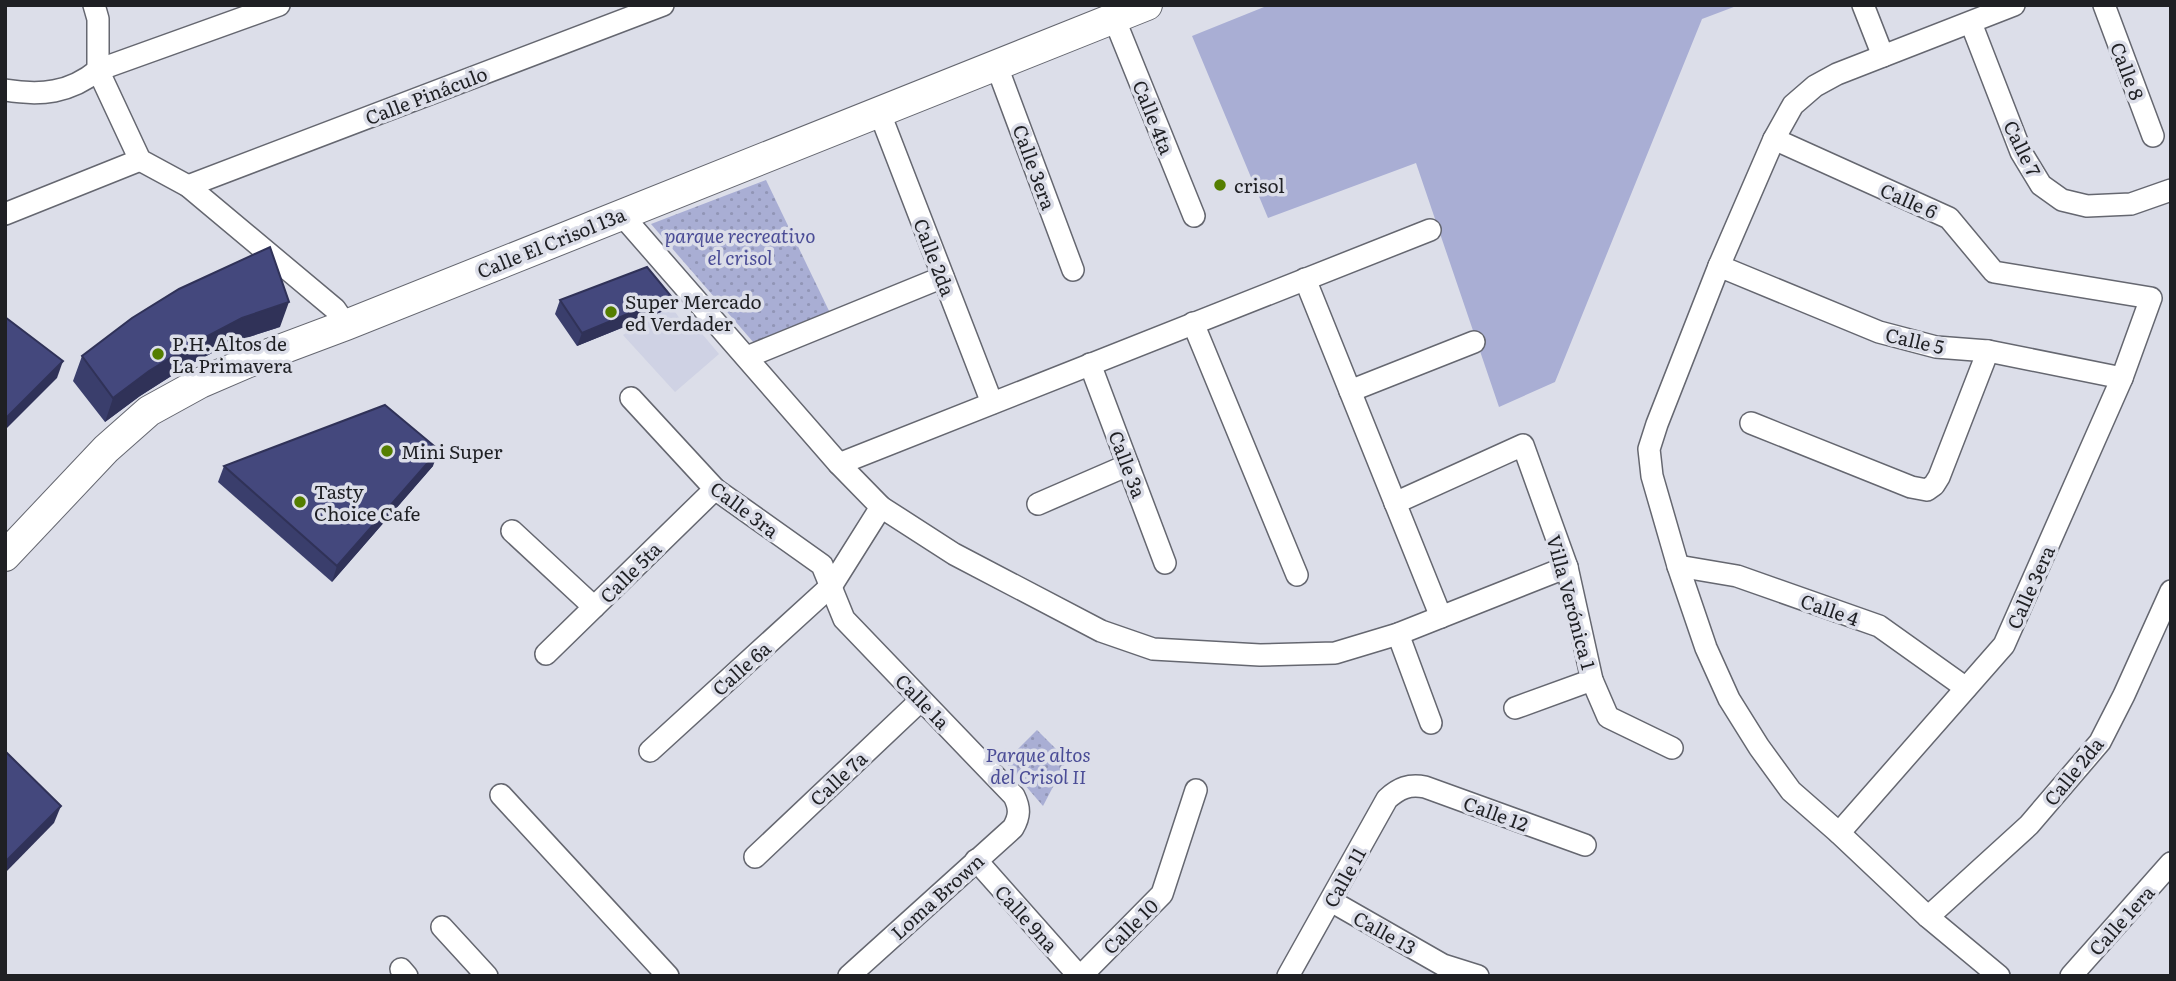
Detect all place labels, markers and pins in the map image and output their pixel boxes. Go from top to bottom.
place label: crisol [1234,171,1285,199]
marker: crisol [1212,177,1228,193]
place label: Super Mercado ed Verdader [625,287,762,337]
marker: Super Mercado ed Verdader [603,304,619,320]
place label: P.H. Altos de La Primavera [172,329,293,379]
marker: P.H. Altos de La Primavera [150,346,166,362]
place label: Mini Super [401,437,503,465]
marker: Mini Super [379,443,395,459]
place label: Tasty Choice Cafe [314,477,421,527]
marker: Tasty Choice Cafe [292,494,308,510]

